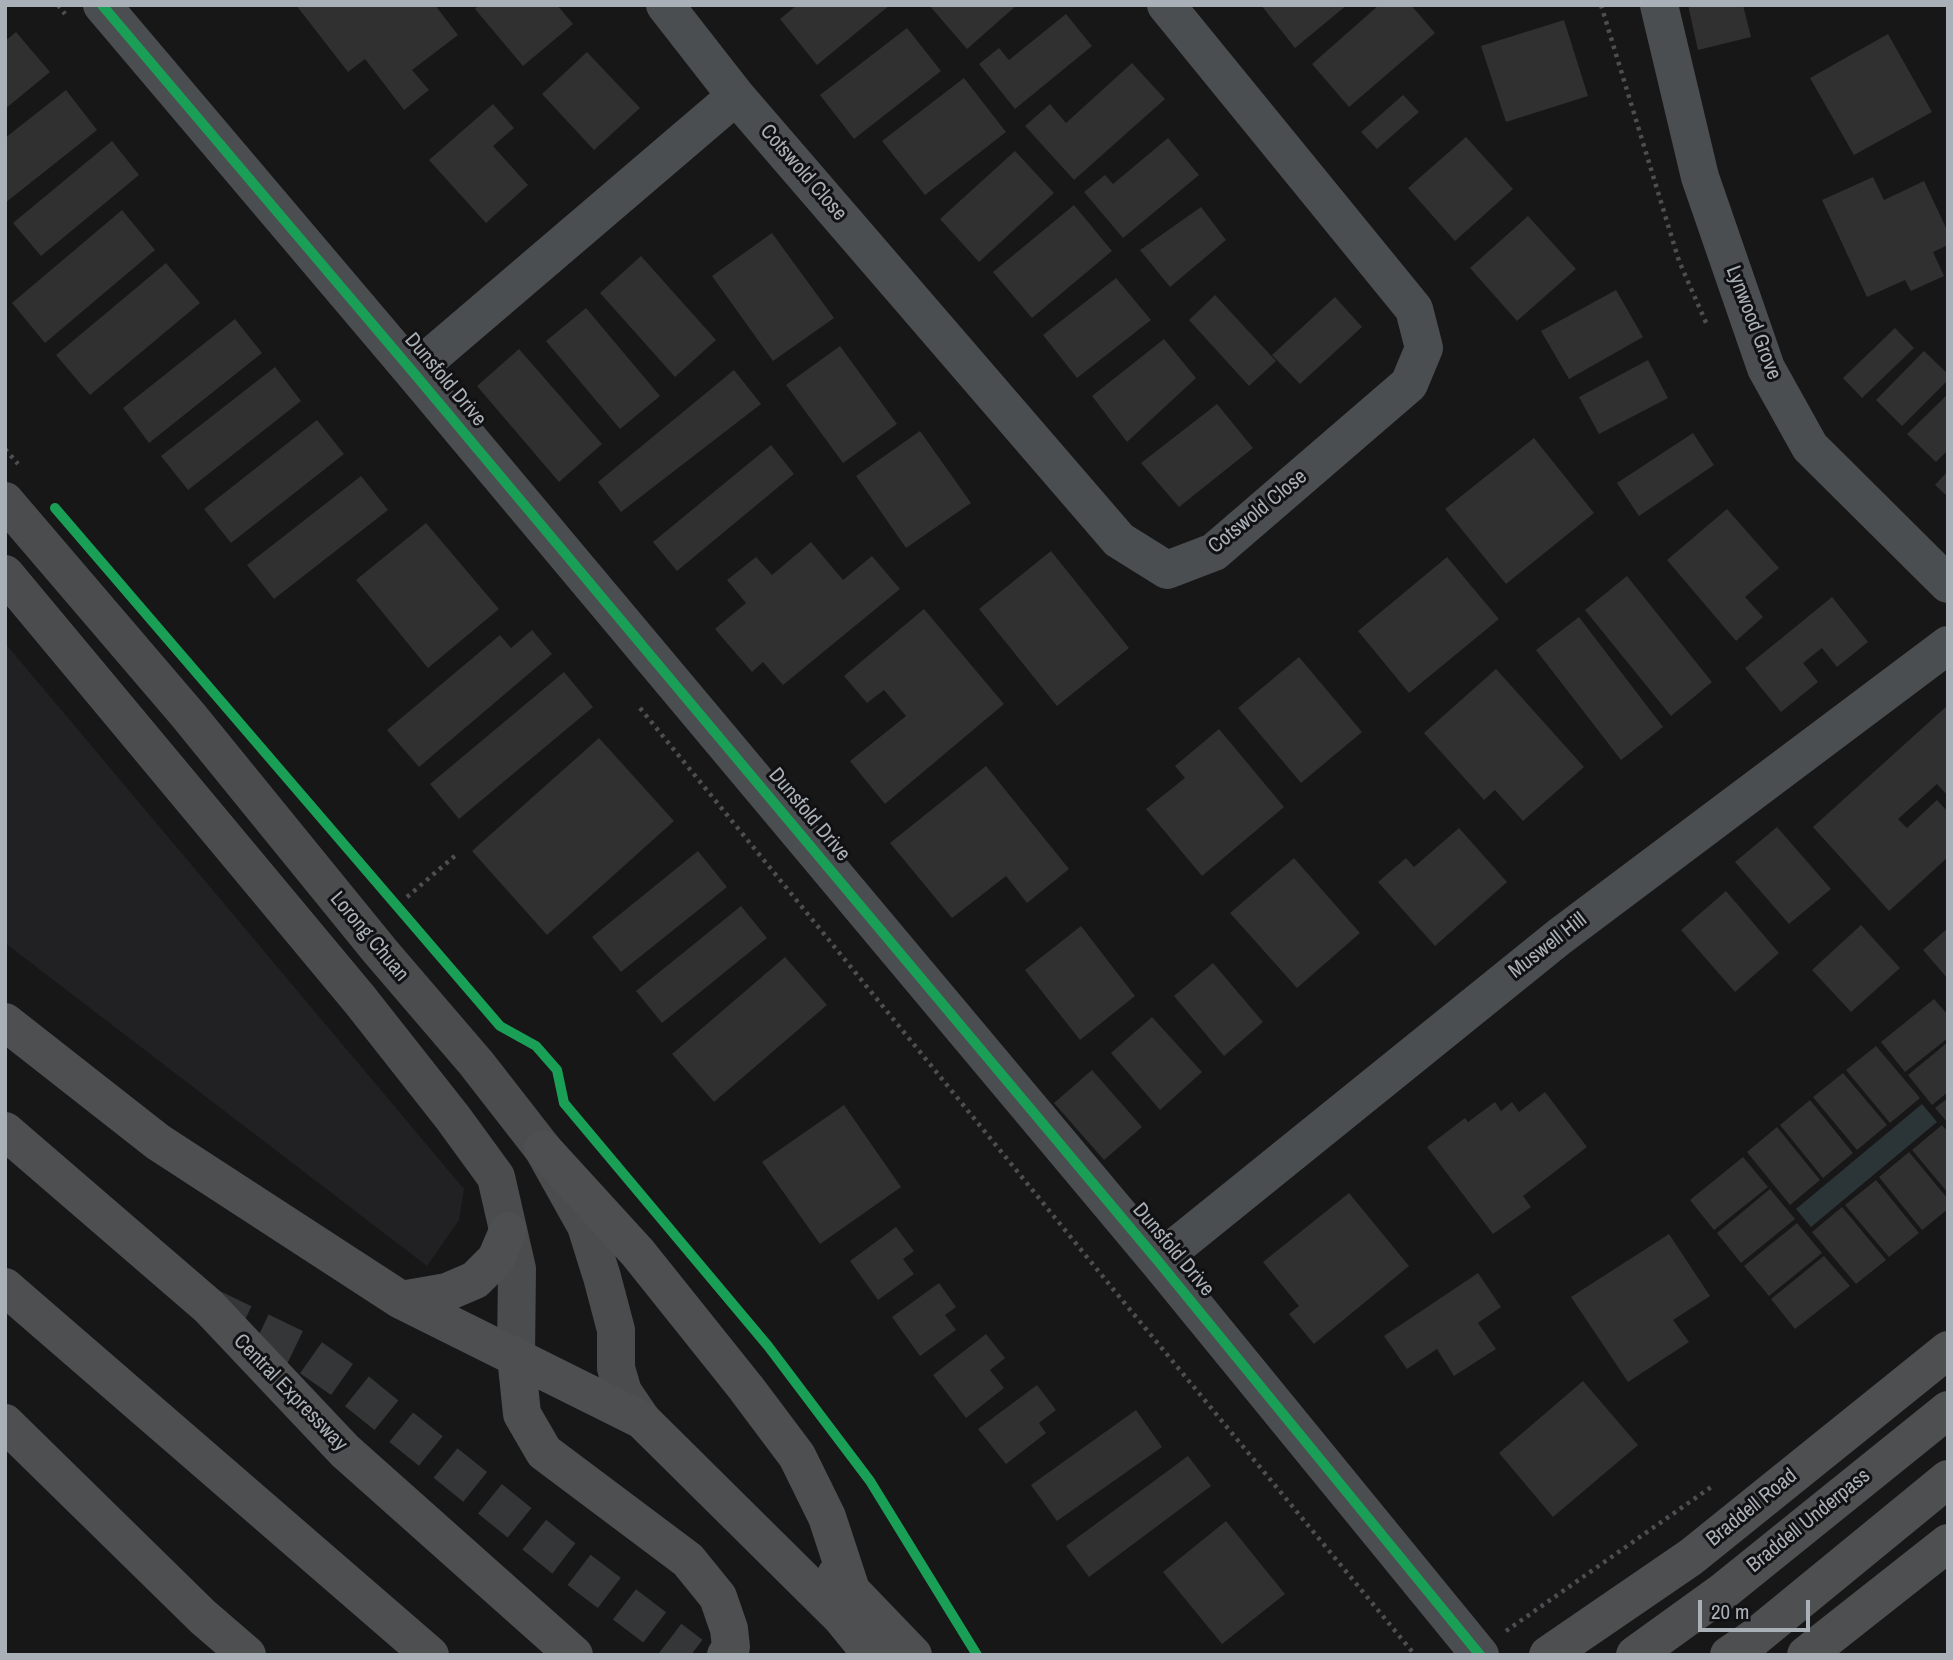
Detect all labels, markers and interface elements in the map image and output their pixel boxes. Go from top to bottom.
street label: Cotswold Close [754,120,852,226]
street label: Lynwood Grove [1720,262,1786,384]
street label: Dunsfold Drive [399,328,491,432]
street label: Cotswold Close [1204,465,1312,559]
street label: Dunsfold Drive [763,763,855,867]
street label: Lorong Chuan [324,887,414,987]
street label: Muswell Hill [1504,908,1592,984]
street label: Dunsfold Drive [1127,1198,1219,1302]
street label: Central Expressway [228,1329,352,1457]
street label: Braddell Road [1702,1464,1802,1552]
street label: Braddell Underpass [1742,1464,1876,1578]
scale bar [1701,1586,1813,1630]
text: 20 m [1711,1597,1749,1626]

